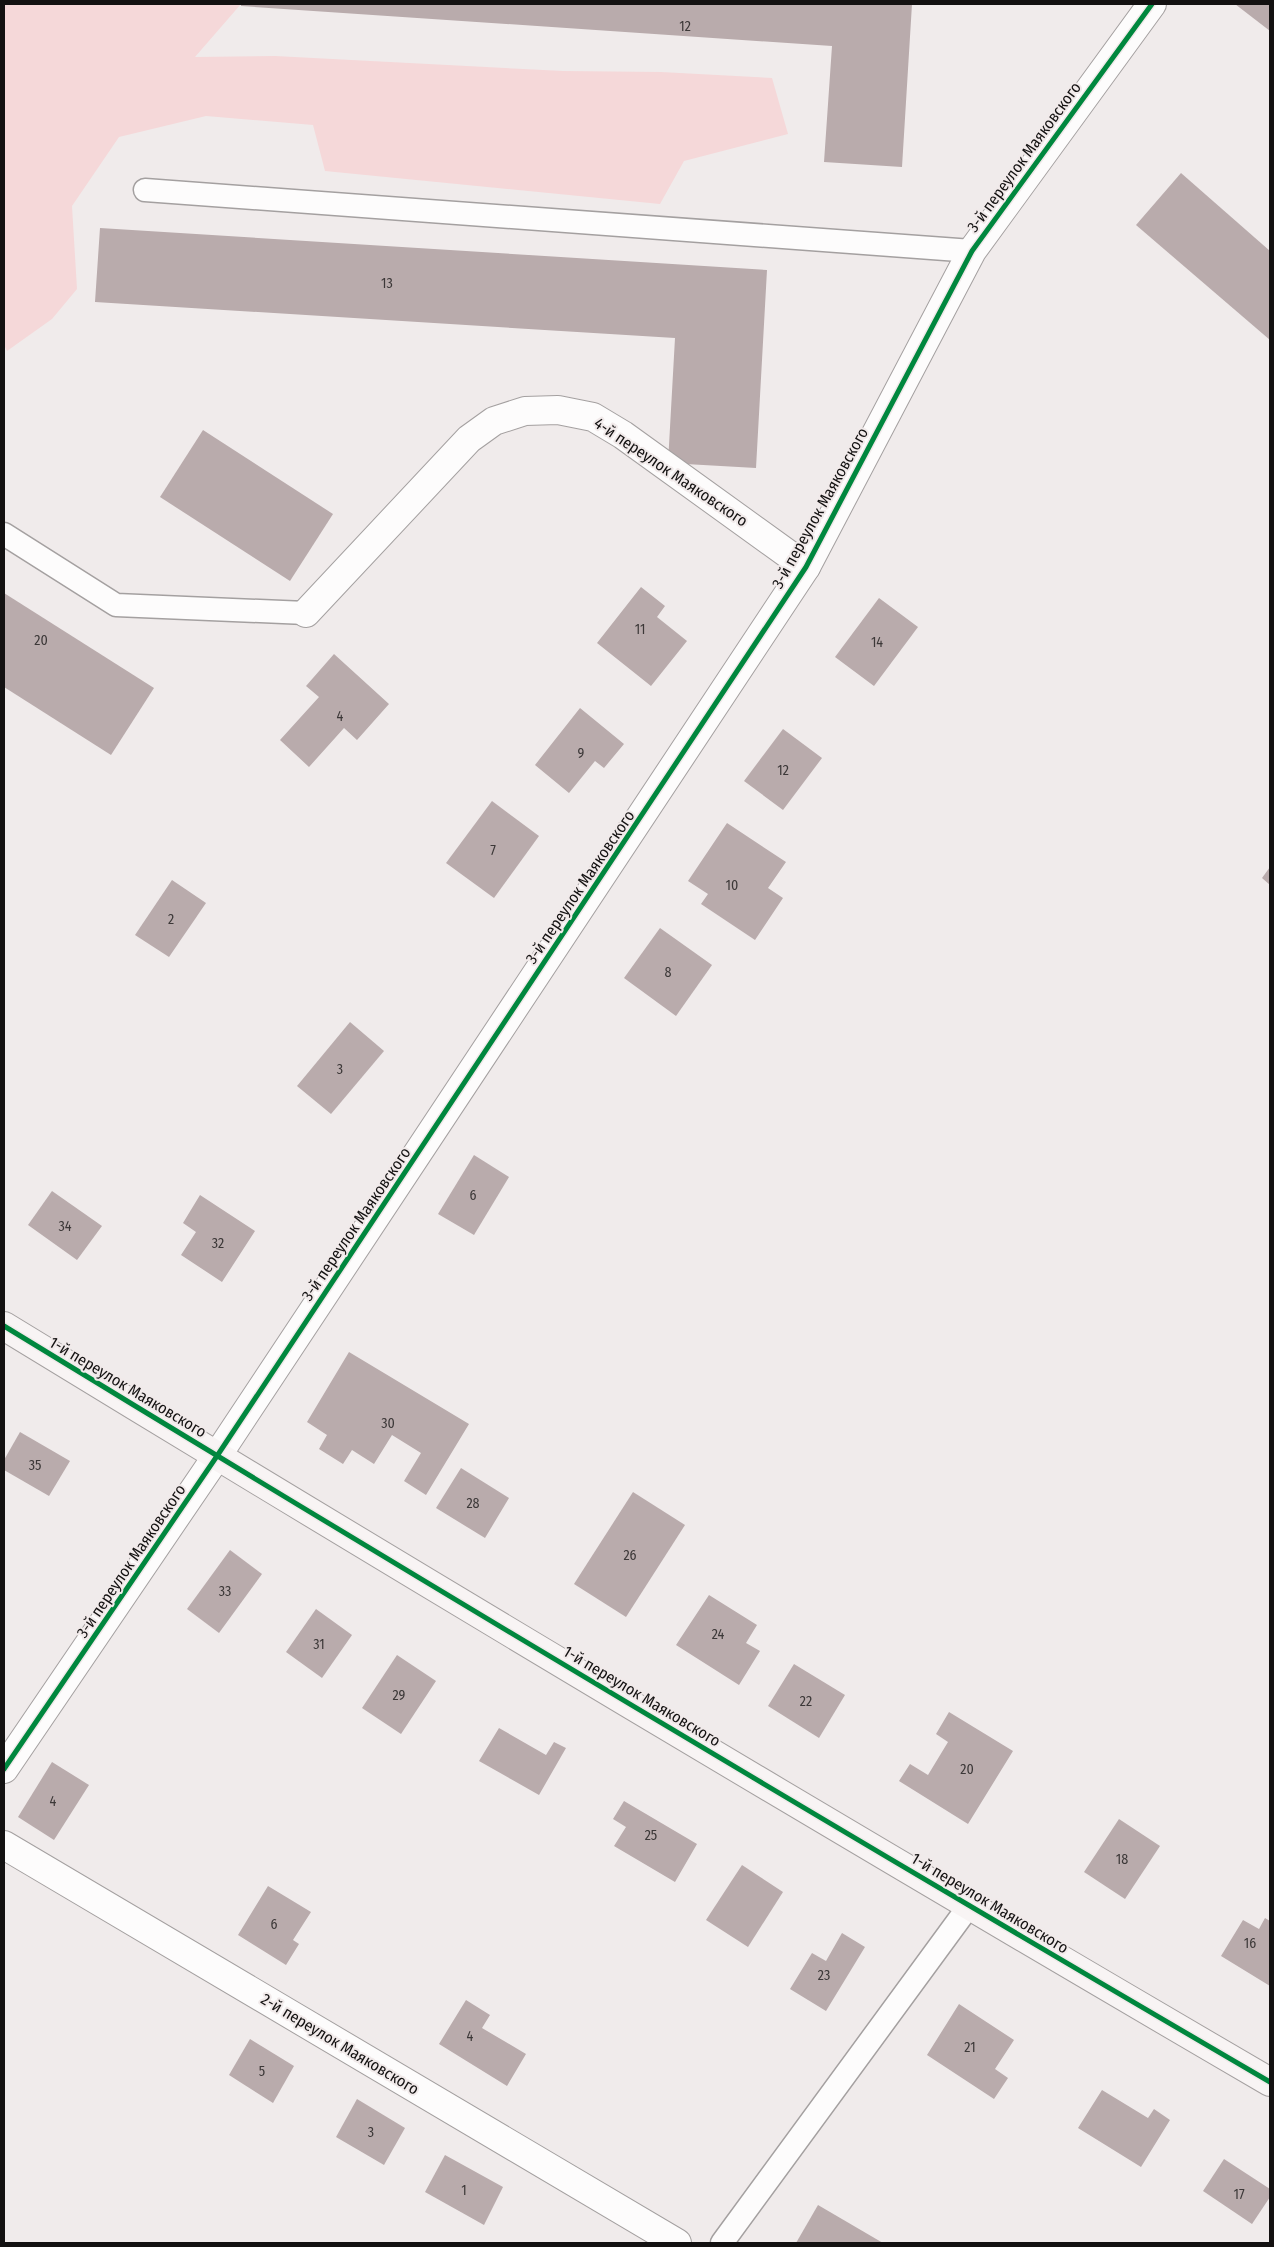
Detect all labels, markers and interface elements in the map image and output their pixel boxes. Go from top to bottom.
house number: 12 [679,18,691,35]
street label: 3-й переулок Маяковского [963,78,1085,236]
house number: 13 [381,275,393,292]
street label: 4-й переулок Маяковского [591,413,751,531]
street label: 3-й переулок Маяковского [768,424,872,592]
house number: 11 [635,621,645,638]
house number: 20 [34,632,48,649]
house number: 14 [871,634,883,651]
house number: 4 [337,708,344,725]
house number: 9 [578,745,585,762]
house number: 12 [777,762,789,779]
street label: 3-й переулок Маяковского [522,807,638,967]
house number: 7 [490,842,496,859]
house number: 10 [726,877,738,894]
house number: 2 [168,911,174,928]
house number: 8 [665,964,672,981]
house number: 3 [337,1061,343,1078]
street label: 3-й переулок Маяковского [298,1144,414,1304]
house number: 6 [470,1187,477,1204]
house number: 34 [58,1218,72,1235]
house number: 32 [212,1235,224,1252]
street label: 1-й переулок Маяковского [46,1333,210,1441]
house number: 30 [381,1415,395,1432]
house number: 35 [29,1457,41,1474]
street label: 3-й переулок Маяковского [73,1481,189,1641]
house number: 28 [466,1495,480,1512]
house number: 26 [623,1547,637,1564]
house number: 33 [219,1583,231,1600]
house number: 24 [712,1626,725,1643]
house number: 31 [313,1636,325,1653]
street label: 1-й переулок Маяковского [560,1642,724,1750]
house number: 29 [393,1687,406,1704]
house number: 22 [800,1693,812,1710]
house number: 20 [960,1761,974,1778]
house number: 4 [50,1793,57,1810]
house number: 25 [645,1827,657,1844]
street label: 1-й переулок Маяковского [908,1849,1072,1957]
house number: 18 [1116,1851,1128,1868]
house number: 6 [271,1916,278,1933]
house number: 16 [1244,1935,1256,1952]
house number: 23 [818,1967,830,1984]
street label: 2-й переулок Маяковского [258,1989,422,2099]
house number: 4 [467,2028,474,2045]
house number: 21 [964,2039,976,2056]
house number: 5 [259,2063,265,2080]
house number: 3 [368,2124,374,2141]
house number: 1 [461,2182,467,2199]
house number: 17 [1233,2186,1245,2203]

